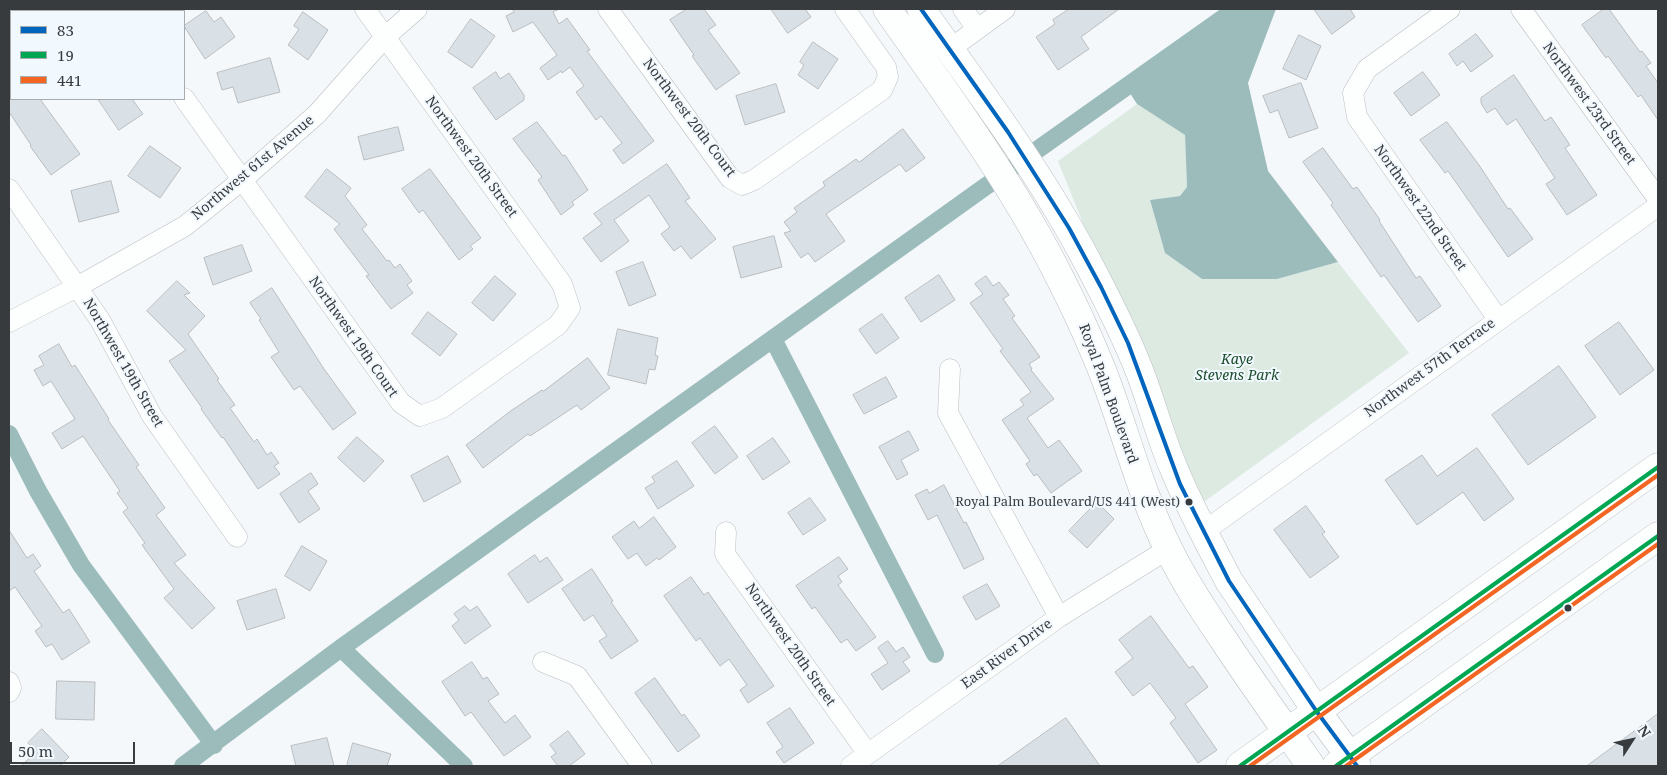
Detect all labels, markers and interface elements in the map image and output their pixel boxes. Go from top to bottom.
legend [10,10,185,100]
text: 83 [57,20,74,40]
street label: Northwest 23rd Street [1539,40,1639,168]
text: 19 [57,45,74,65]
street label: Northwest 20th Court [639,56,739,180]
text: 441 [57,70,82,90]
street label: Northwest 20th Street [421,93,521,221]
street label: Northwest 61st Avenue [189,112,317,224]
street label: Northwest 22nd Street [1370,142,1470,274]
street label: Northwest 19th Court [305,273,401,401]
street label: Northwest 19th Street [79,296,167,430]
street label: Northwest 57th Terrace [1361,315,1499,421]
street label: Royal Palm Boulevard [1075,322,1141,466]
park label: Kaye Stevens Park [1195,352,1279,384]
place label: Royal Palm Boulevard/US 441 (West) [955,494,1180,510]
marker: Royal Palm Boulevard/US 441 (West) [1184,497,1194,507]
street label: Northwest 20th Street [741,580,839,710]
unlabelled marker [1563,603,1573,613]
street label: East River Drive [958,616,1056,692]
north arrow [1607,715,1657,765]
text: N [1634,721,1656,741]
scale bar [12,732,138,764]
text: 50 m [18,741,53,761]

